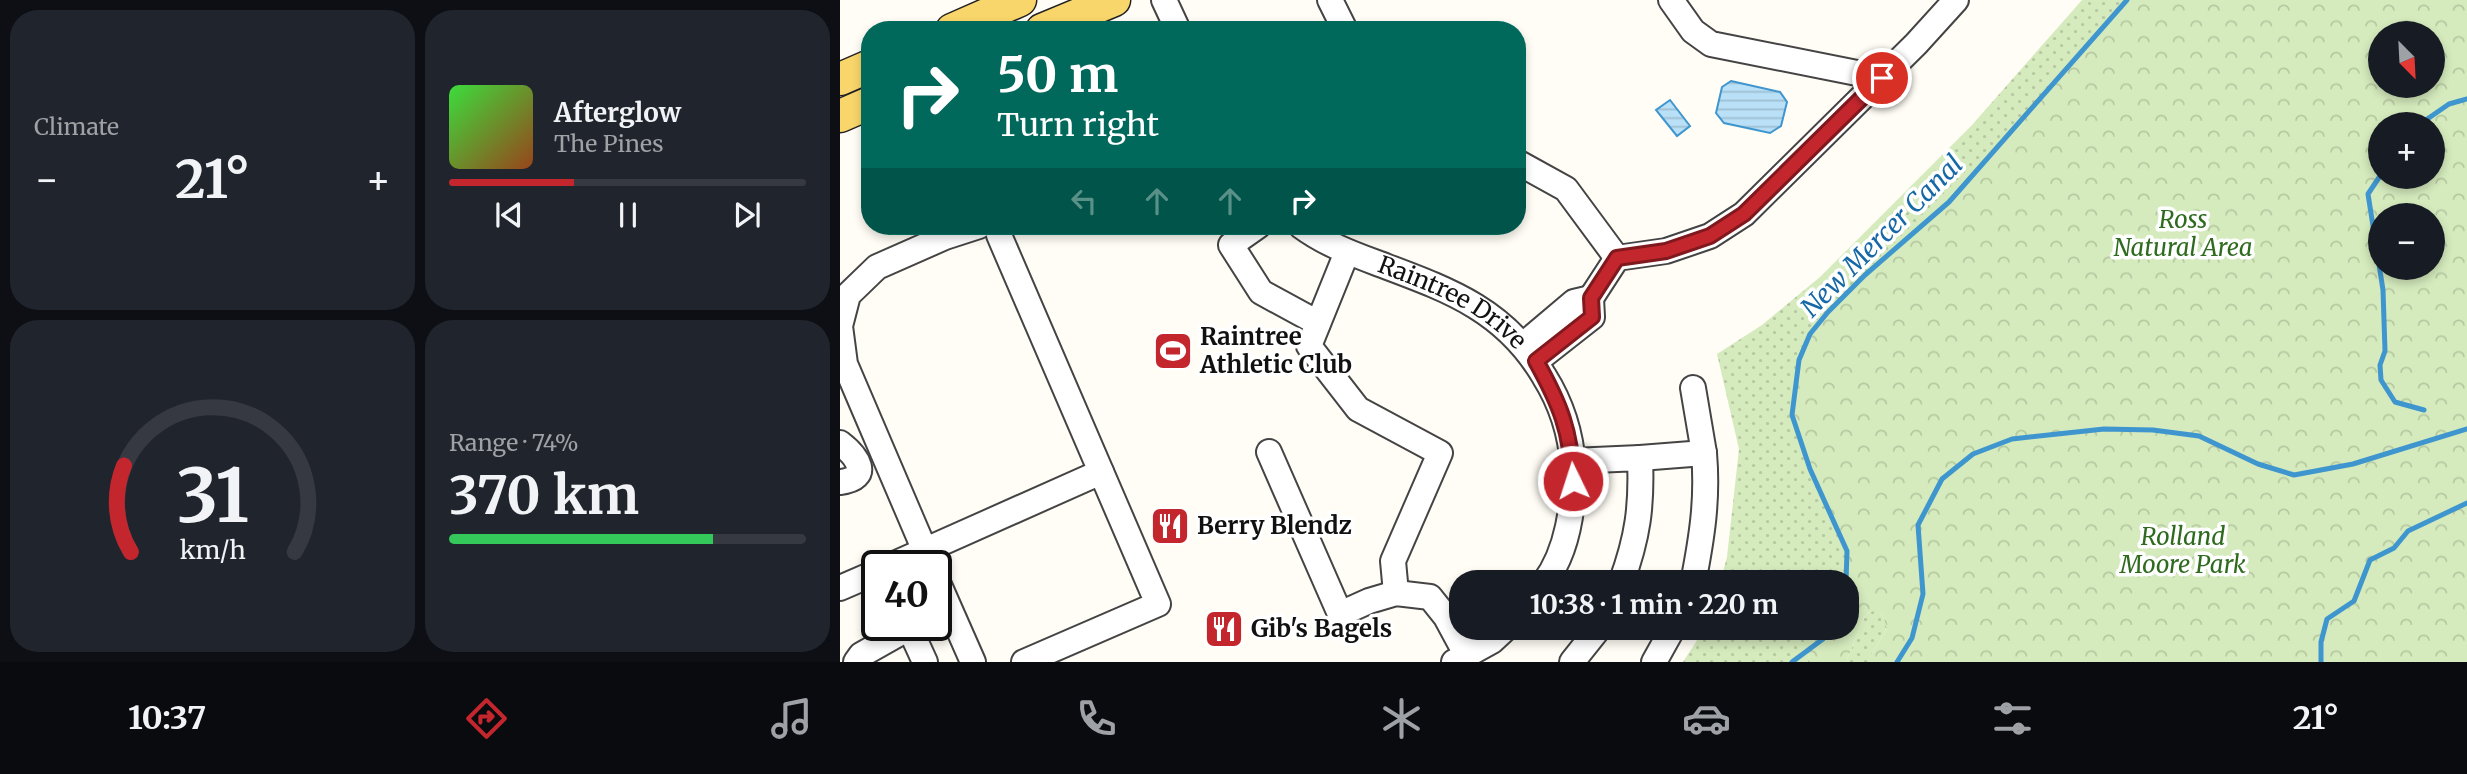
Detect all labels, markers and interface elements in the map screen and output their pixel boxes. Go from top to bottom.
north arrow [2368,21,2445,98]
map controls [2368,21,2445,280]
text: 50 m [997,44,1118,105]
pin [1852,48,1912,108]
icon: right [882,49,973,140]
icon: arrive [1863,59,1901,97]
text: Afterglow [554,96,681,129]
text: Turn right [997,105,1159,145]
text: Climate [34,112,119,141]
button: + [2368,112,2445,189]
text: The Pines [554,129,664,158]
text: 21° [175,147,250,212]
water label: New Mercer Canal [1794,148,1970,324]
text: − [34,156,59,203]
text: + [366,156,391,203]
icon: left [1065,182,1103,220]
icon: ahead [1138,182,1176,220]
icon: ahead [1211,182,1249,220]
icon: right [1284,182,1322,220]
icon: previous [490,196,528,234]
icon: pause [609,196,647,234]
icon: next [728,196,766,234]
button: − [2368,203,2445,280]
park label: Ross Natural Area [2113,204,2253,263]
street label: Raintree Drive [1374,249,1534,355]
place label: Raintree Athletic Club [1199,321,1352,380]
sports icon: Raintree Athletic Club [1152,330,1194,372]
text: Range · 74% [449,428,579,457]
position arrow [1536,444,1610,518]
text: 31 [176,450,249,542]
text: 370 km [449,463,639,528]
restaurant icon: Berry Blendz [1149,505,1191,547]
place label: Berry Blendz [1197,510,1352,541]
park label: Rolland Moore Park [2119,521,2246,580]
text: km/h [179,534,246,566]
speed limit sign: 40 [861,550,952,641]
text: 10:38 · 1 min · 220 m [1530,588,1778,621]
restaurant icon: Gib's Bagels [1203,608,1245,650]
place label: Gib's Bagels [1251,613,1392,644]
icon: directions [462,694,511,743]
icon: music [767,694,816,743]
icon: phone [1072,694,1121,743]
icon: climate [1377,694,1426,743]
icon: car [1682,694,1731,743]
icon: filters [1988,694,2037,743]
text: 10:37 [128,698,206,738]
text: 21° [2293,698,2339,738]

